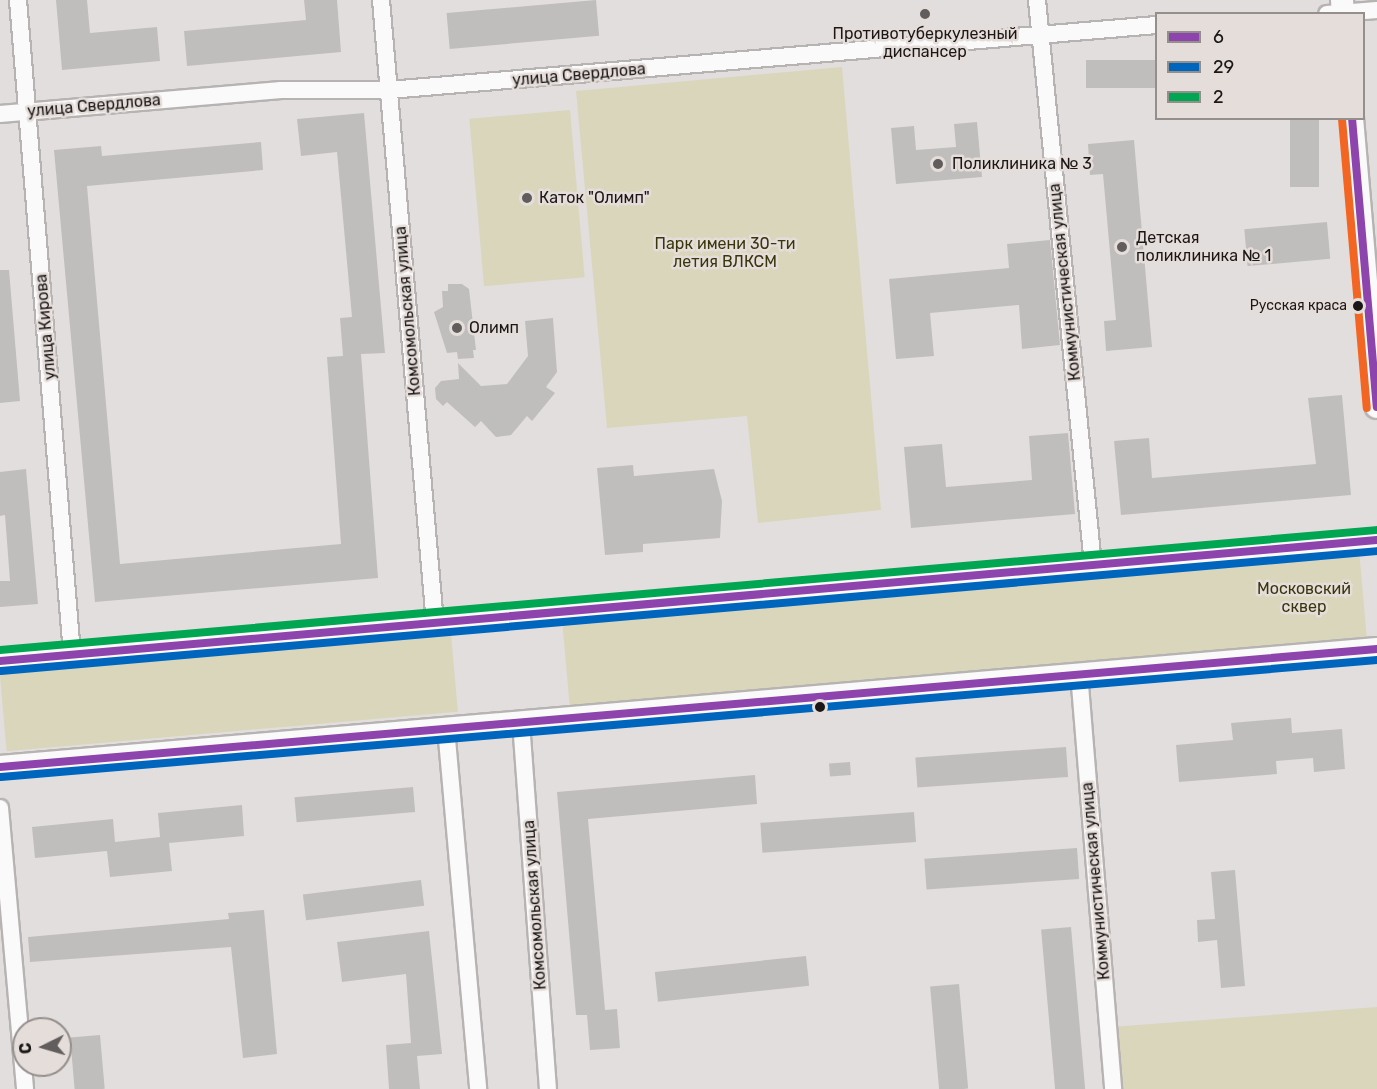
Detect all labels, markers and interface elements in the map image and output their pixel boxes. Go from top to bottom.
marker: Противотуберкулезный диспансер [916,5,934,23]
legend [1155,12,1365,120]
place label: Противотуберкулезный диспансер [832,24,1018,62]
text: 6 [1213,26,1224,48]
text: 29 [1213,56,1234,78]
street label: улица Свердлова [511,60,647,90]
text: 2 [1213,86,1224,108]
street label: улица Свердлова [26,91,162,121]
place label: Поликлиника № 3 [952,154,1092,174]
marker: Поликлиника № 3 [929,155,947,173]
street label: Коммунистическая улица [1045,182,1085,382]
place label: Каток "Олимп" [539,188,650,208]
marker: Каток "Олимп" [520,191,534,205]
street label: Комсомольская улица [391,225,425,397]
place label: Детская поликлиника № 1 [1136,228,1271,266]
park label: Парк имени 30-ти летия ВЛКСМ [655,234,795,272]
marker: Детская поликлиника № 1 [1113,238,1131,256]
street label: улица Кирова [32,273,60,381]
place label: Русская краса [1250,298,1347,314]
marker: Русская краса [1352,300,1364,312]
place label: Олимп [469,318,519,338]
marker: Олимп [450,321,464,335]
park label: Московский сквер [1257,579,1351,617]
unlabelled marker [814,701,826,713]
street label: Коммунистическая улица [1078,781,1114,981]
street label: Комсомольская улица [519,820,551,990]
north arrow [12,1017,72,1077]
text: С [16,1042,36,1055]

